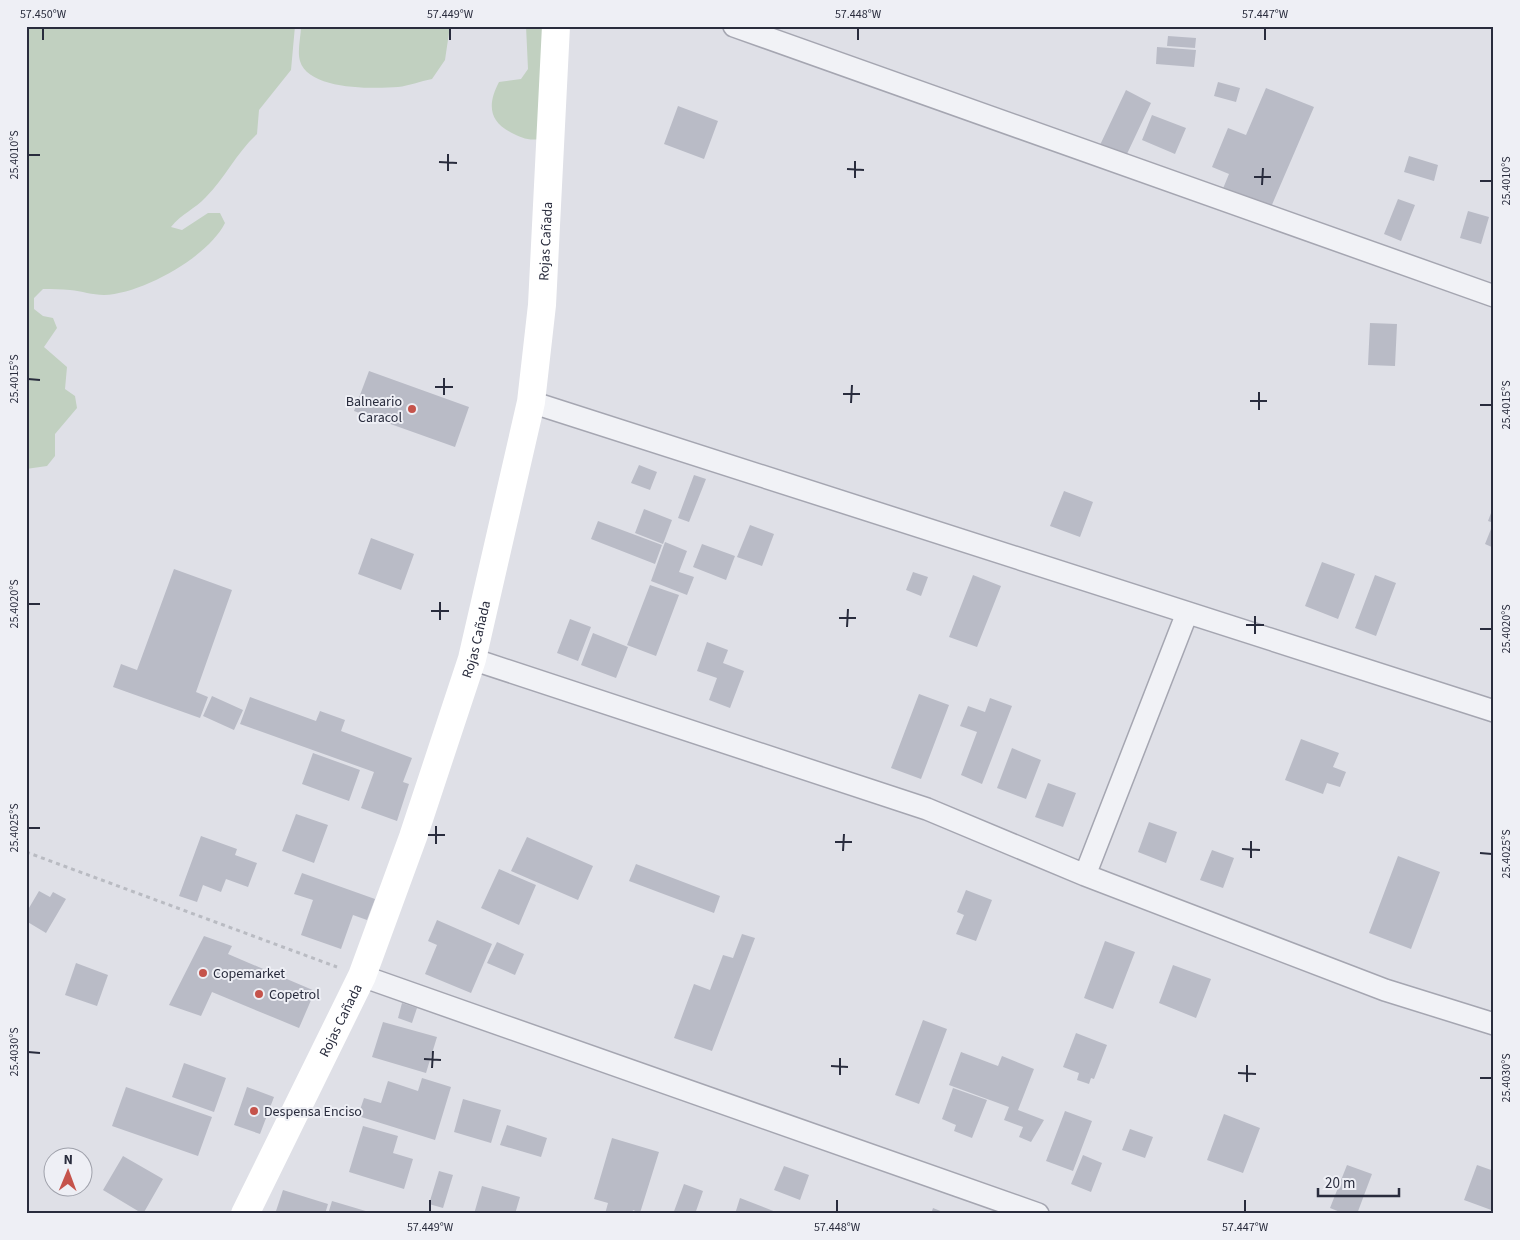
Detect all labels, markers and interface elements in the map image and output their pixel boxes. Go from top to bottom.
text: 57.450°W [20,6,67,23]
text: 57.449°W [427,6,474,23]
text: 57.448°W [835,6,882,23]
text: 57.447°W [1242,6,1289,23]
text: 25.4010°S [6,130,23,180]
text: 25.4010°S [1498,156,1515,206]
street label: Rojas Cañada [534,201,558,281]
text: 25.4015°S [6,354,23,404]
text: 25.4015°S [1498,380,1515,430]
place label: Balneario Caracol [346,392,402,428]
marker: Balneario Caracol [406,403,418,415]
text: 25.4020°S [6,579,23,629]
street label: Rojas Cañada [457,599,496,681]
text: 25.4020°S [1498,604,1515,654]
text: 25.4025°S [6,803,23,853]
text: 25.4025°S [1498,829,1515,879]
place label: Copemarket [213,964,285,984]
marker: Copemarket [197,967,209,979]
street label: Rojas Cañada [315,981,368,1061]
place label: Copetrol [269,985,320,1005]
marker: Copetrol [253,988,265,1000]
text: 25.4030°S [6,1027,23,1077]
text: 25.4030°S [1498,1053,1515,1103]
place label: Despensa Enciso [264,1102,362,1122]
marker: Despensa Enciso [248,1105,260,1117]
north arrow [42,1148,92,1198]
text: N [63,1150,73,1170]
scale bar [1318,1165,1399,1197]
text: 20 m [1325,1173,1355,1194]
text: 57.449°W [407,1219,454,1236]
text: 57.448°W [814,1219,861,1236]
text: 57.447°W [1222,1219,1269,1236]

